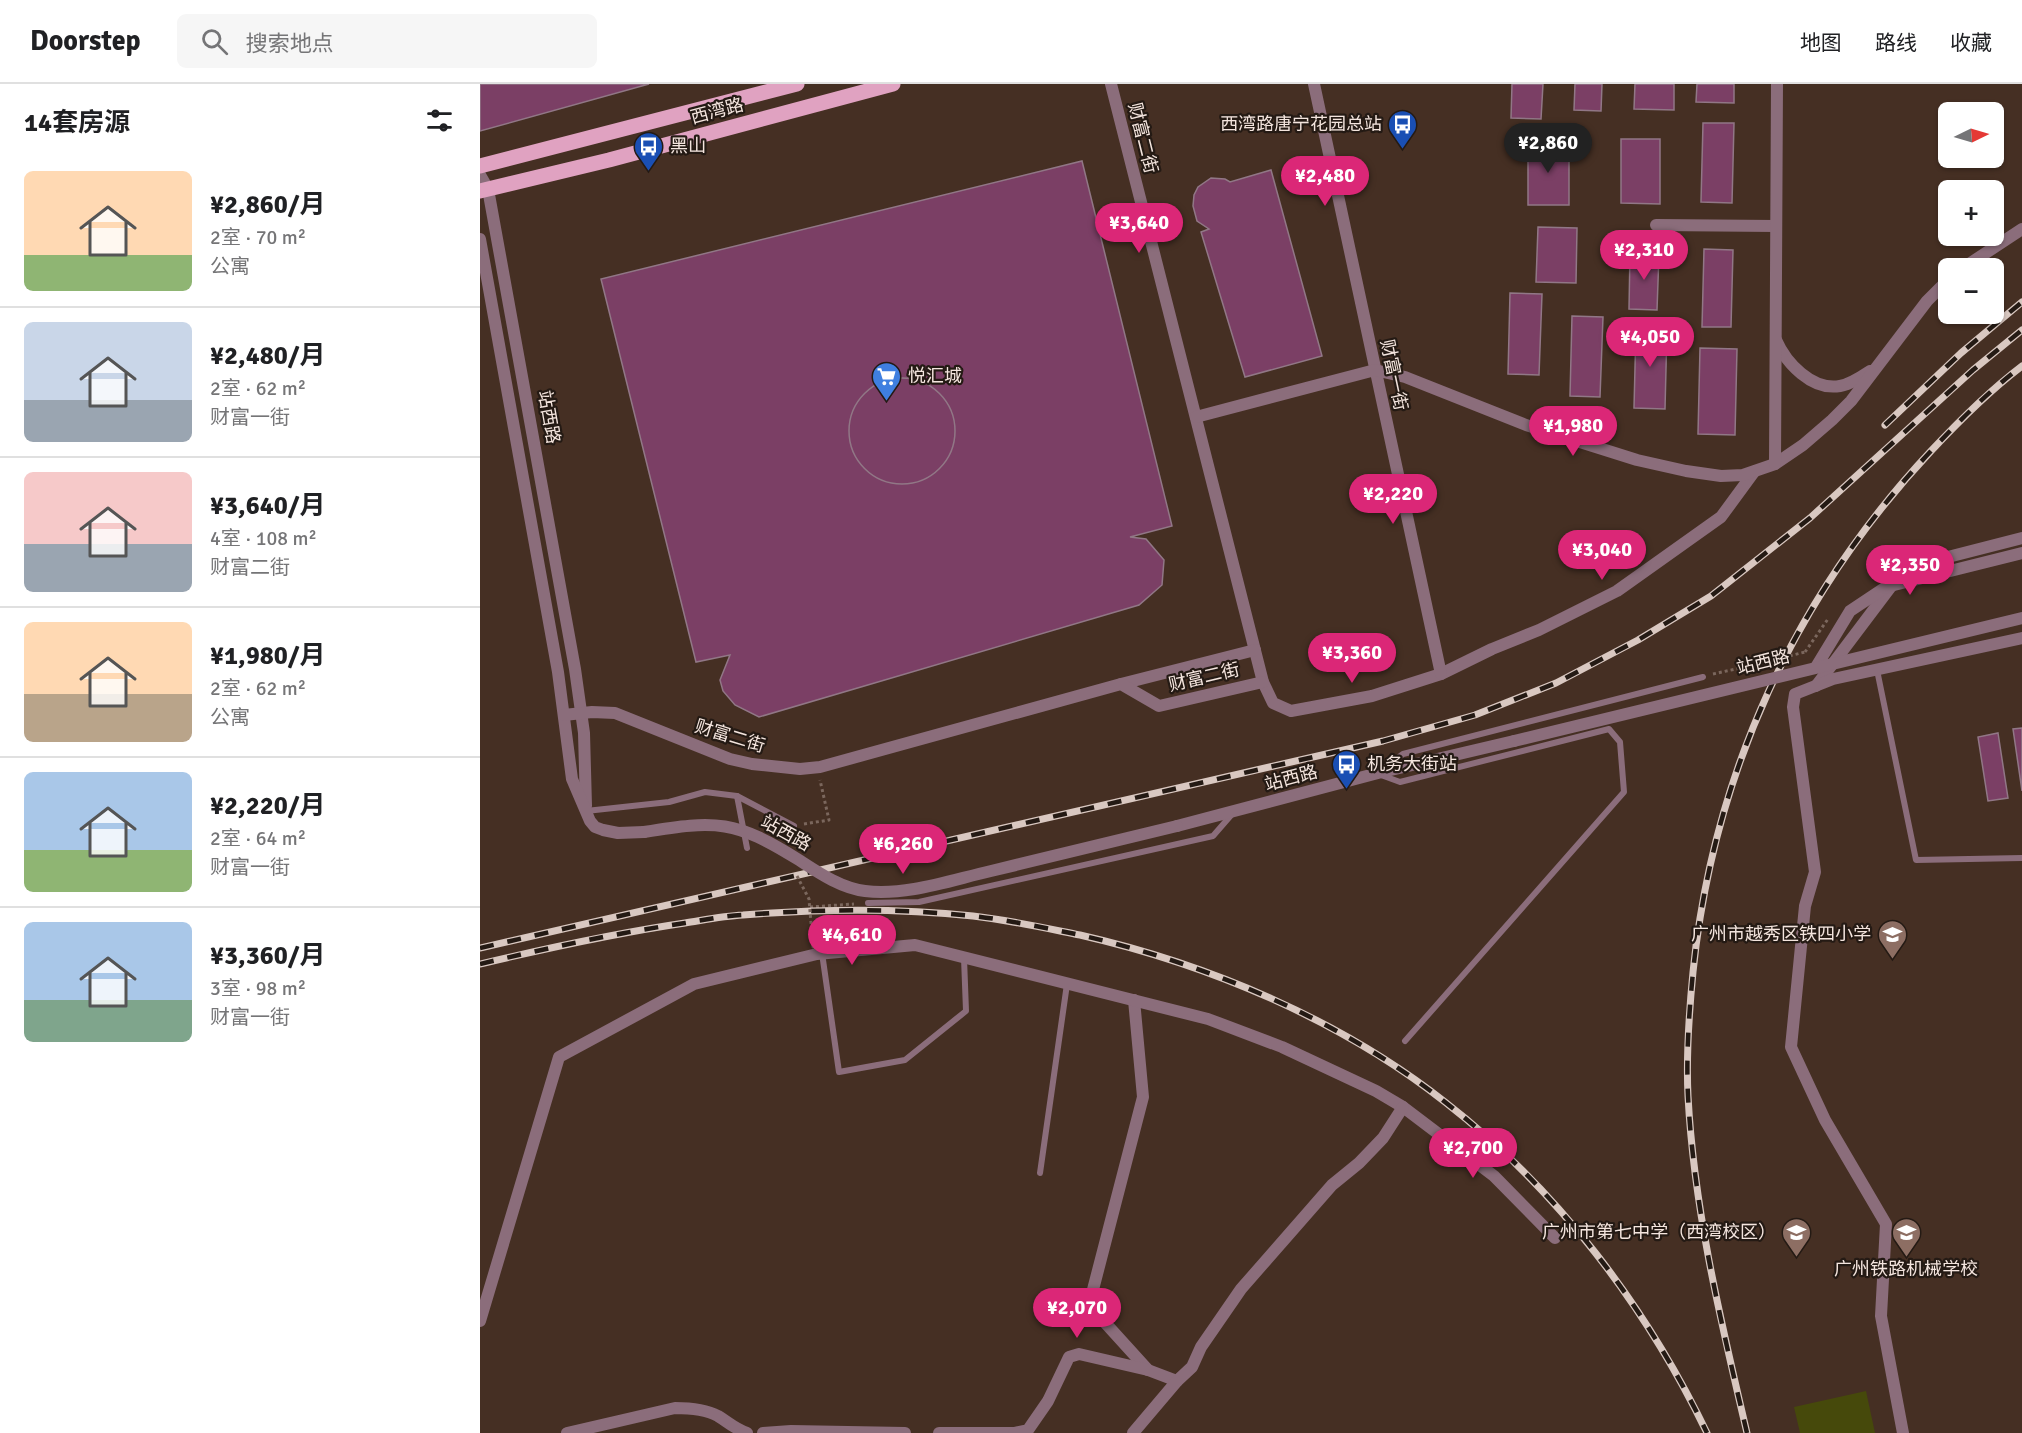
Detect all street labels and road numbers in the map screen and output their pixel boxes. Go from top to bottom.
street label: 西湾路 [688,93,746,129]
street label: 财富二街 [1124,100,1162,176]
street label: 财富一街 [1376,337,1412,413]
street label: 站西路 [533,389,565,445]
street label: 站西路 [1734,645,1792,679]
street label: 财富二街 [1166,658,1242,696]
street label: 财富二街 [692,715,768,757]
street label: 站西路 [1262,760,1320,796]
street label: 站西路 [757,810,815,856]

